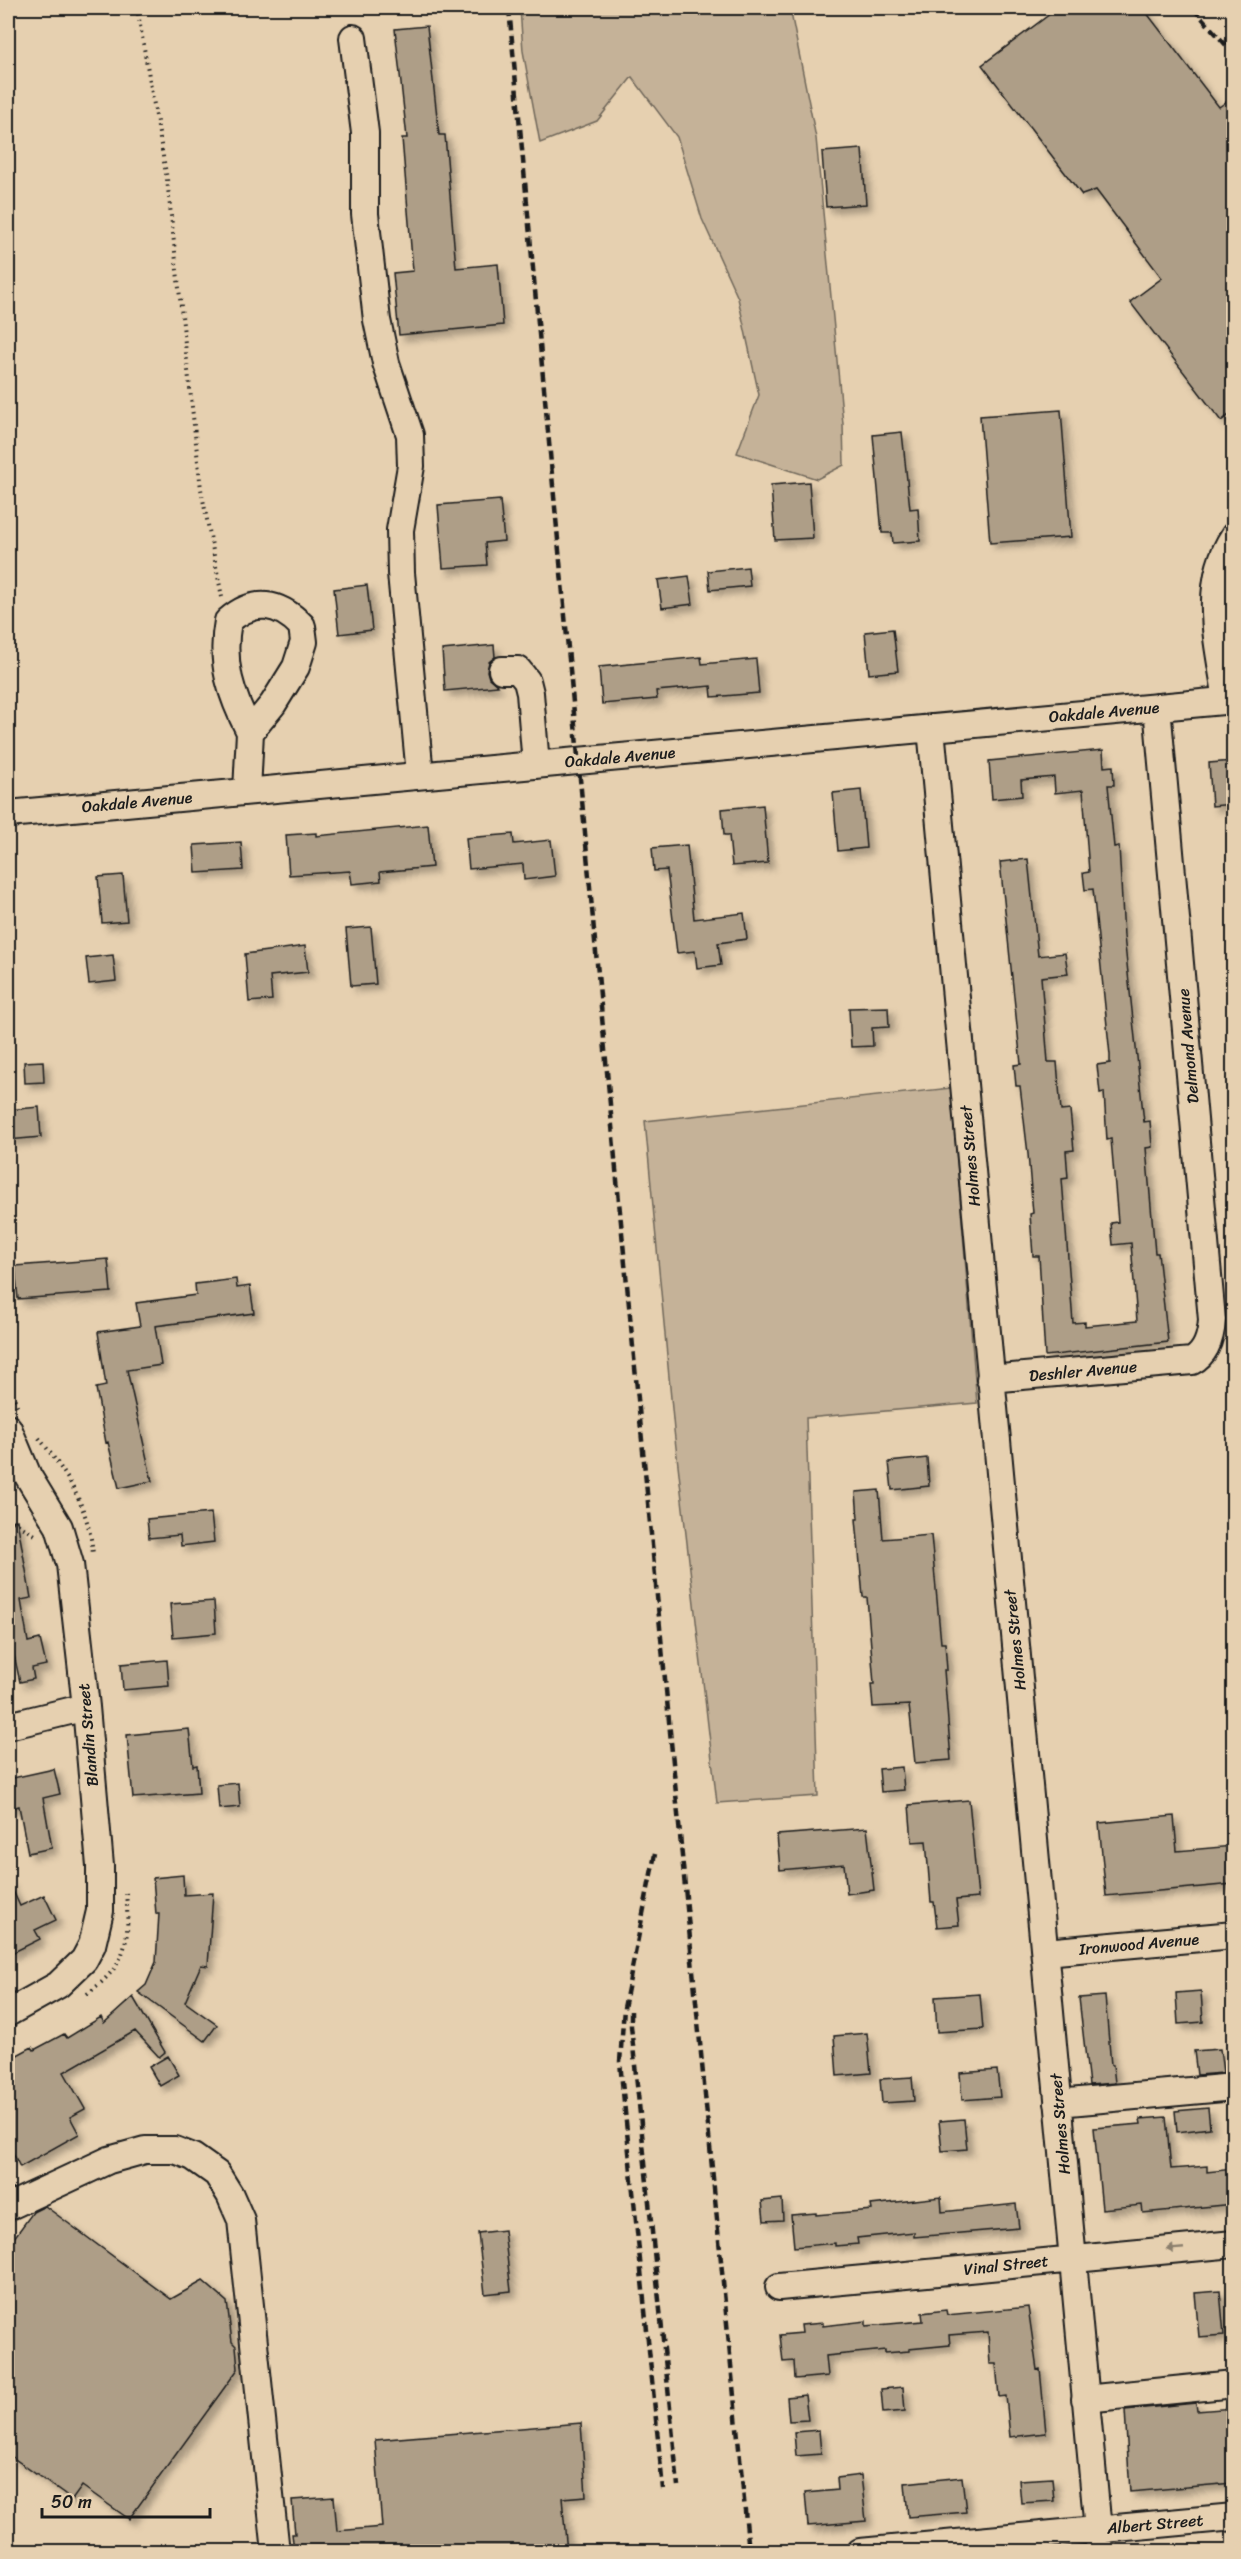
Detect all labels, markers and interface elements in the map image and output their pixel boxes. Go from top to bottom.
street label: Oakdale Avenue [1048,693,1161,731]
street label: Oakdale Avenue [564,738,677,776]
street label: Oakdale Avenue [81,783,194,821]
street label: Delmond Avenue [1169,987,1207,1105]
street label: Holmes Street [951,1104,989,1208]
street label: Deshler Avenue [1028,1352,1138,1390]
street label: Holmes Street [995,1588,1035,1692]
street label: Blandin Street [69,1682,107,1788]
street label: Ironwood Avenue [1077,1924,1201,1964]
street label: Holmes Street [1041,2072,1079,2176]
one-way arrow [1166,2244,1185,2254]
street label: Vinal Street [962,2246,1050,2284]
scale bar [42,2481,210,2519]
text: 50 m [51,2486,92,2518]
street label: Albert Street [1105,2505,1204,2543]

